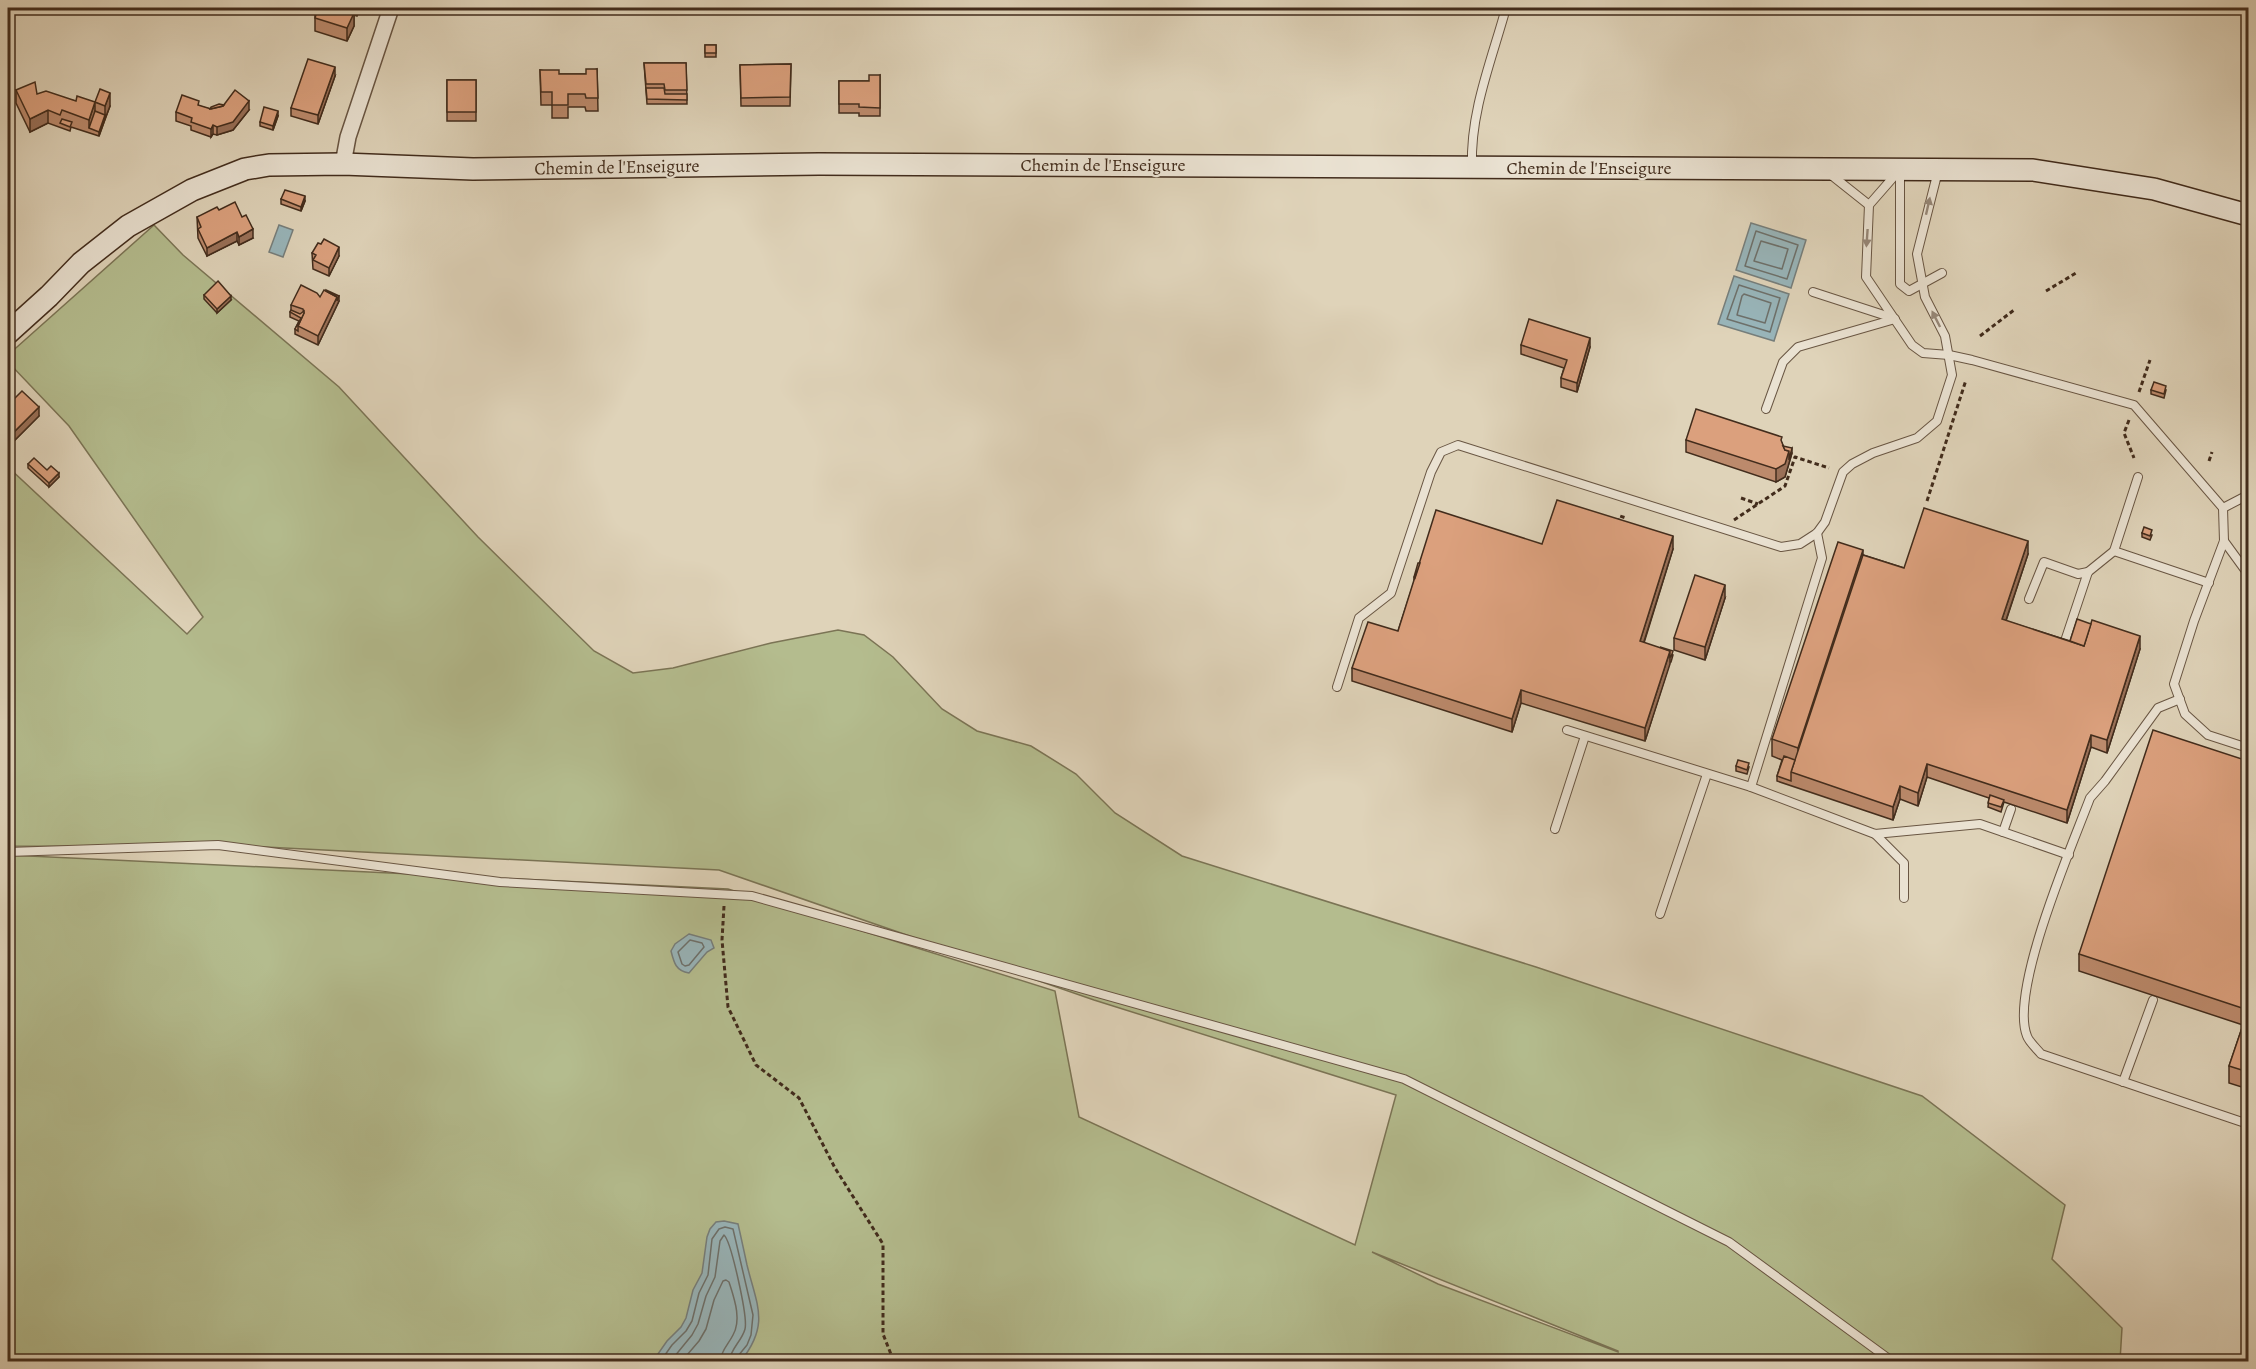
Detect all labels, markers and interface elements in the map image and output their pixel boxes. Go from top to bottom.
street label: Chemin de l'Enseigure [1020,153,1186,177]
street label: Chemin de l'Enseigure [534,154,700,180]
street label: Chemin de l'Enseigure [1506,156,1672,180]
one-way arrow [1924,197,1934,215]
one-way arrow [1862,228,1871,247]
one-way arrow [1931,310,1941,327]

